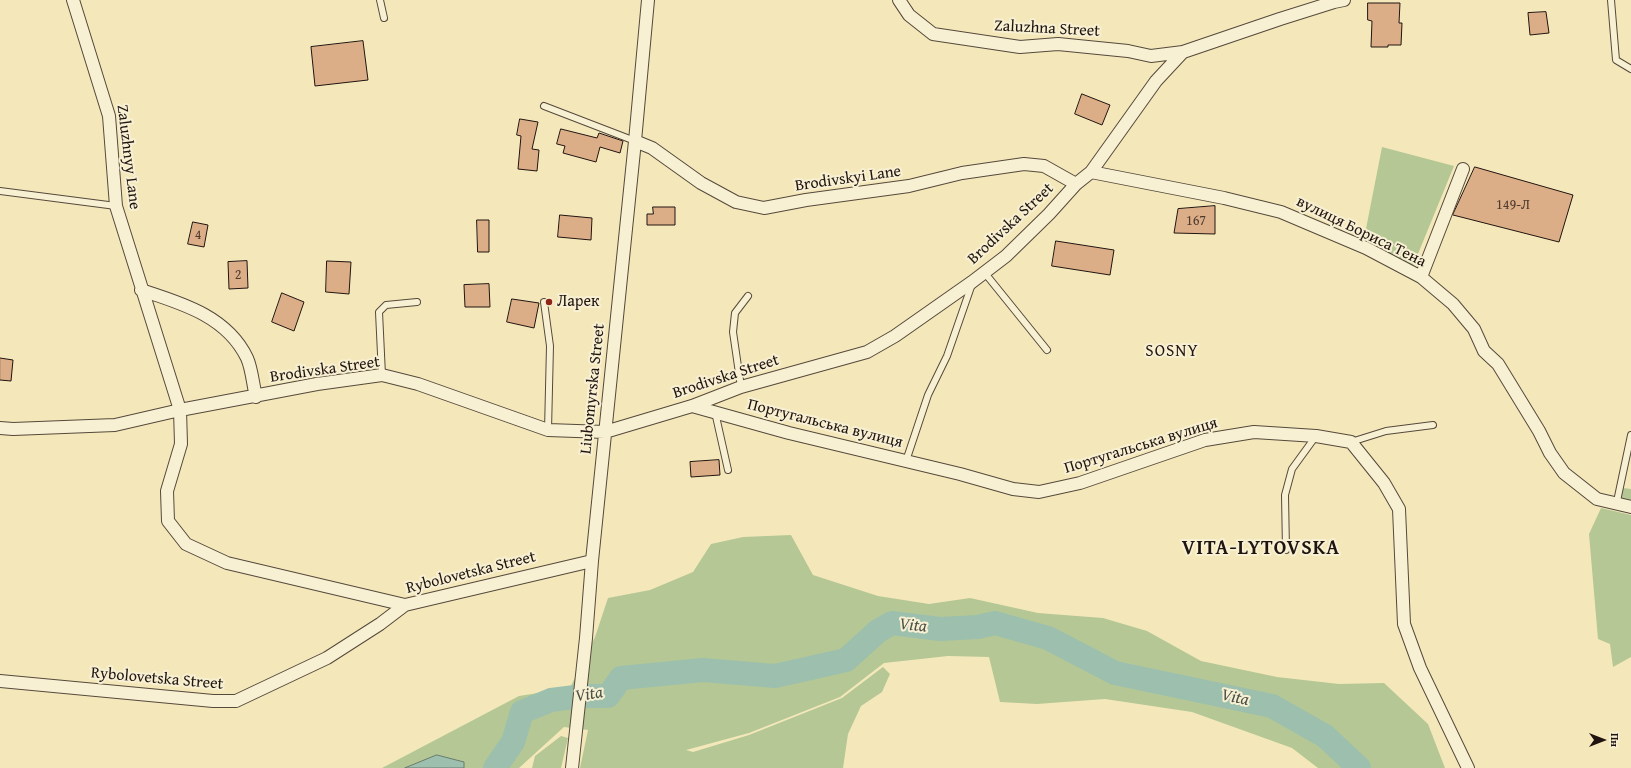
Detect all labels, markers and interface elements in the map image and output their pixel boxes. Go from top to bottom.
street label: Zaluzhna Street [994,17,1100,41]
street label: Zaluzhnyy Lane [112,103,144,211]
street label: Brodivskyi Lane [794,162,902,196]
street label: Brodivska Street [964,179,1058,269]
street label: вулиця Бориса Тена [1293,192,1429,272]
house number: 149-Л [1496,197,1530,213]
house number: 167 [1186,213,1206,229]
house number: 4 [195,227,201,243]
house number: 2 [235,267,241,283]
place label: Ларек [557,292,599,312]
marker: Ларек [544,297,554,307]
street label: Liubomyrska Street [577,323,609,455]
district label: SOSNY [1145,342,1199,362]
street label: Brodivska Street [670,351,782,403]
street label: Brodivska Street [269,353,381,387]
street label: Португальська вулиця [745,395,905,453]
street label: Португальська вулиця [1062,414,1220,478]
district label: VITA-LYTOVSKA [1182,537,1340,561]
street label: Rybolovetska Street [404,548,538,598]
water label: Vita [898,614,928,638]
street label: Rybolovetska Street [90,664,224,694]
water label: Vita [574,683,604,707]
water label: Vita [1219,685,1251,711]
north arrow [1583,720,1623,760]
text: Пн [1607,733,1623,747]

